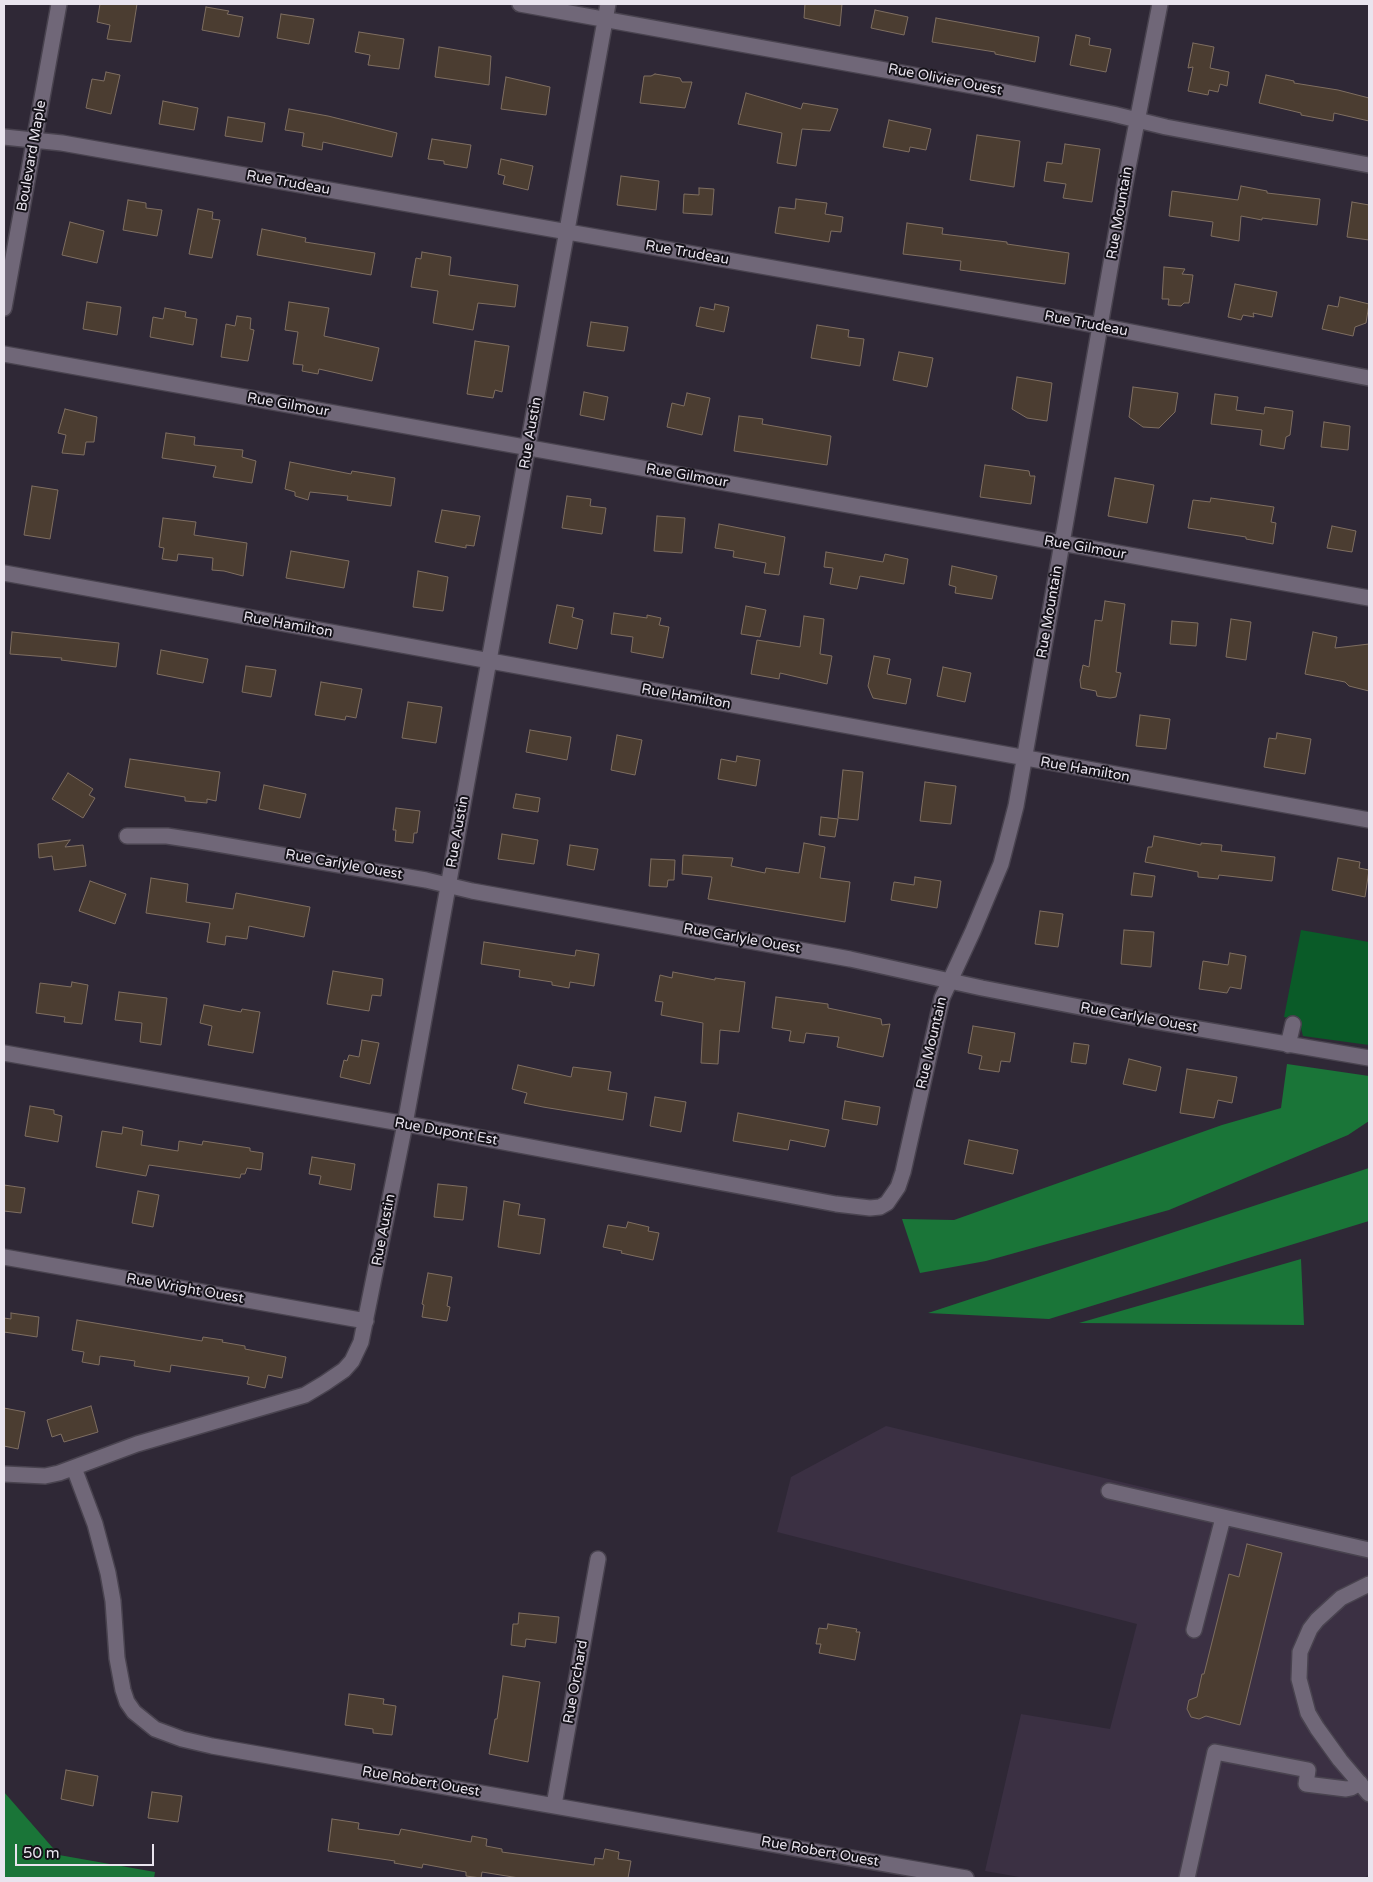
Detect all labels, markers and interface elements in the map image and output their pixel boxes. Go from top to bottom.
street label: Rue Olivier Ouest [887,61,1003,99]
street label: Boulevard Maple [14,99,50,213]
street label: Rue Mountain [1104,165,1136,261]
street label: Rue Trudeau [245,167,331,199]
street label: Rue Trudeau [644,237,730,269]
street label: Rue Trudeau [1043,308,1129,340]
street label: Rue Gilmour [246,390,330,420]
street label: Rue Austin [516,396,546,470]
street label: Rue Gilmour [645,461,729,491]
street label: Rue Gilmour [1043,533,1127,563]
street label: Rue Mountain [1034,564,1066,660]
street label: Rue Hamilton [242,609,334,641]
street label: Rue Hamilton [640,681,732,713]
street label: Rue Hamilton [1039,754,1131,786]
street label: Rue Austin [443,795,473,869]
street label: Rue Carlyle Ouest [284,846,404,884]
street label: Rue Carlyle Ouest [682,920,802,958]
street label: Rue Mountain [913,995,951,1091]
street label: Rue Carlyle Ouest [1079,999,1199,1037]
street label: Rue Dupont Est [393,1115,499,1149]
street label: Rue Austin [369,1193,399,1267]
street label: Rue Wright Ouest [125,1270,245,1308]
street label: Rue Orchard [560,1639,592,1725]
street label: Rue Robert Ouest [361,1763,481,1801]
street label: Rue Robert Ouest [760,1833,880,1871]
scale bar [18,1834,156,1866]
text: 50 m [23,1844,60,1862]

